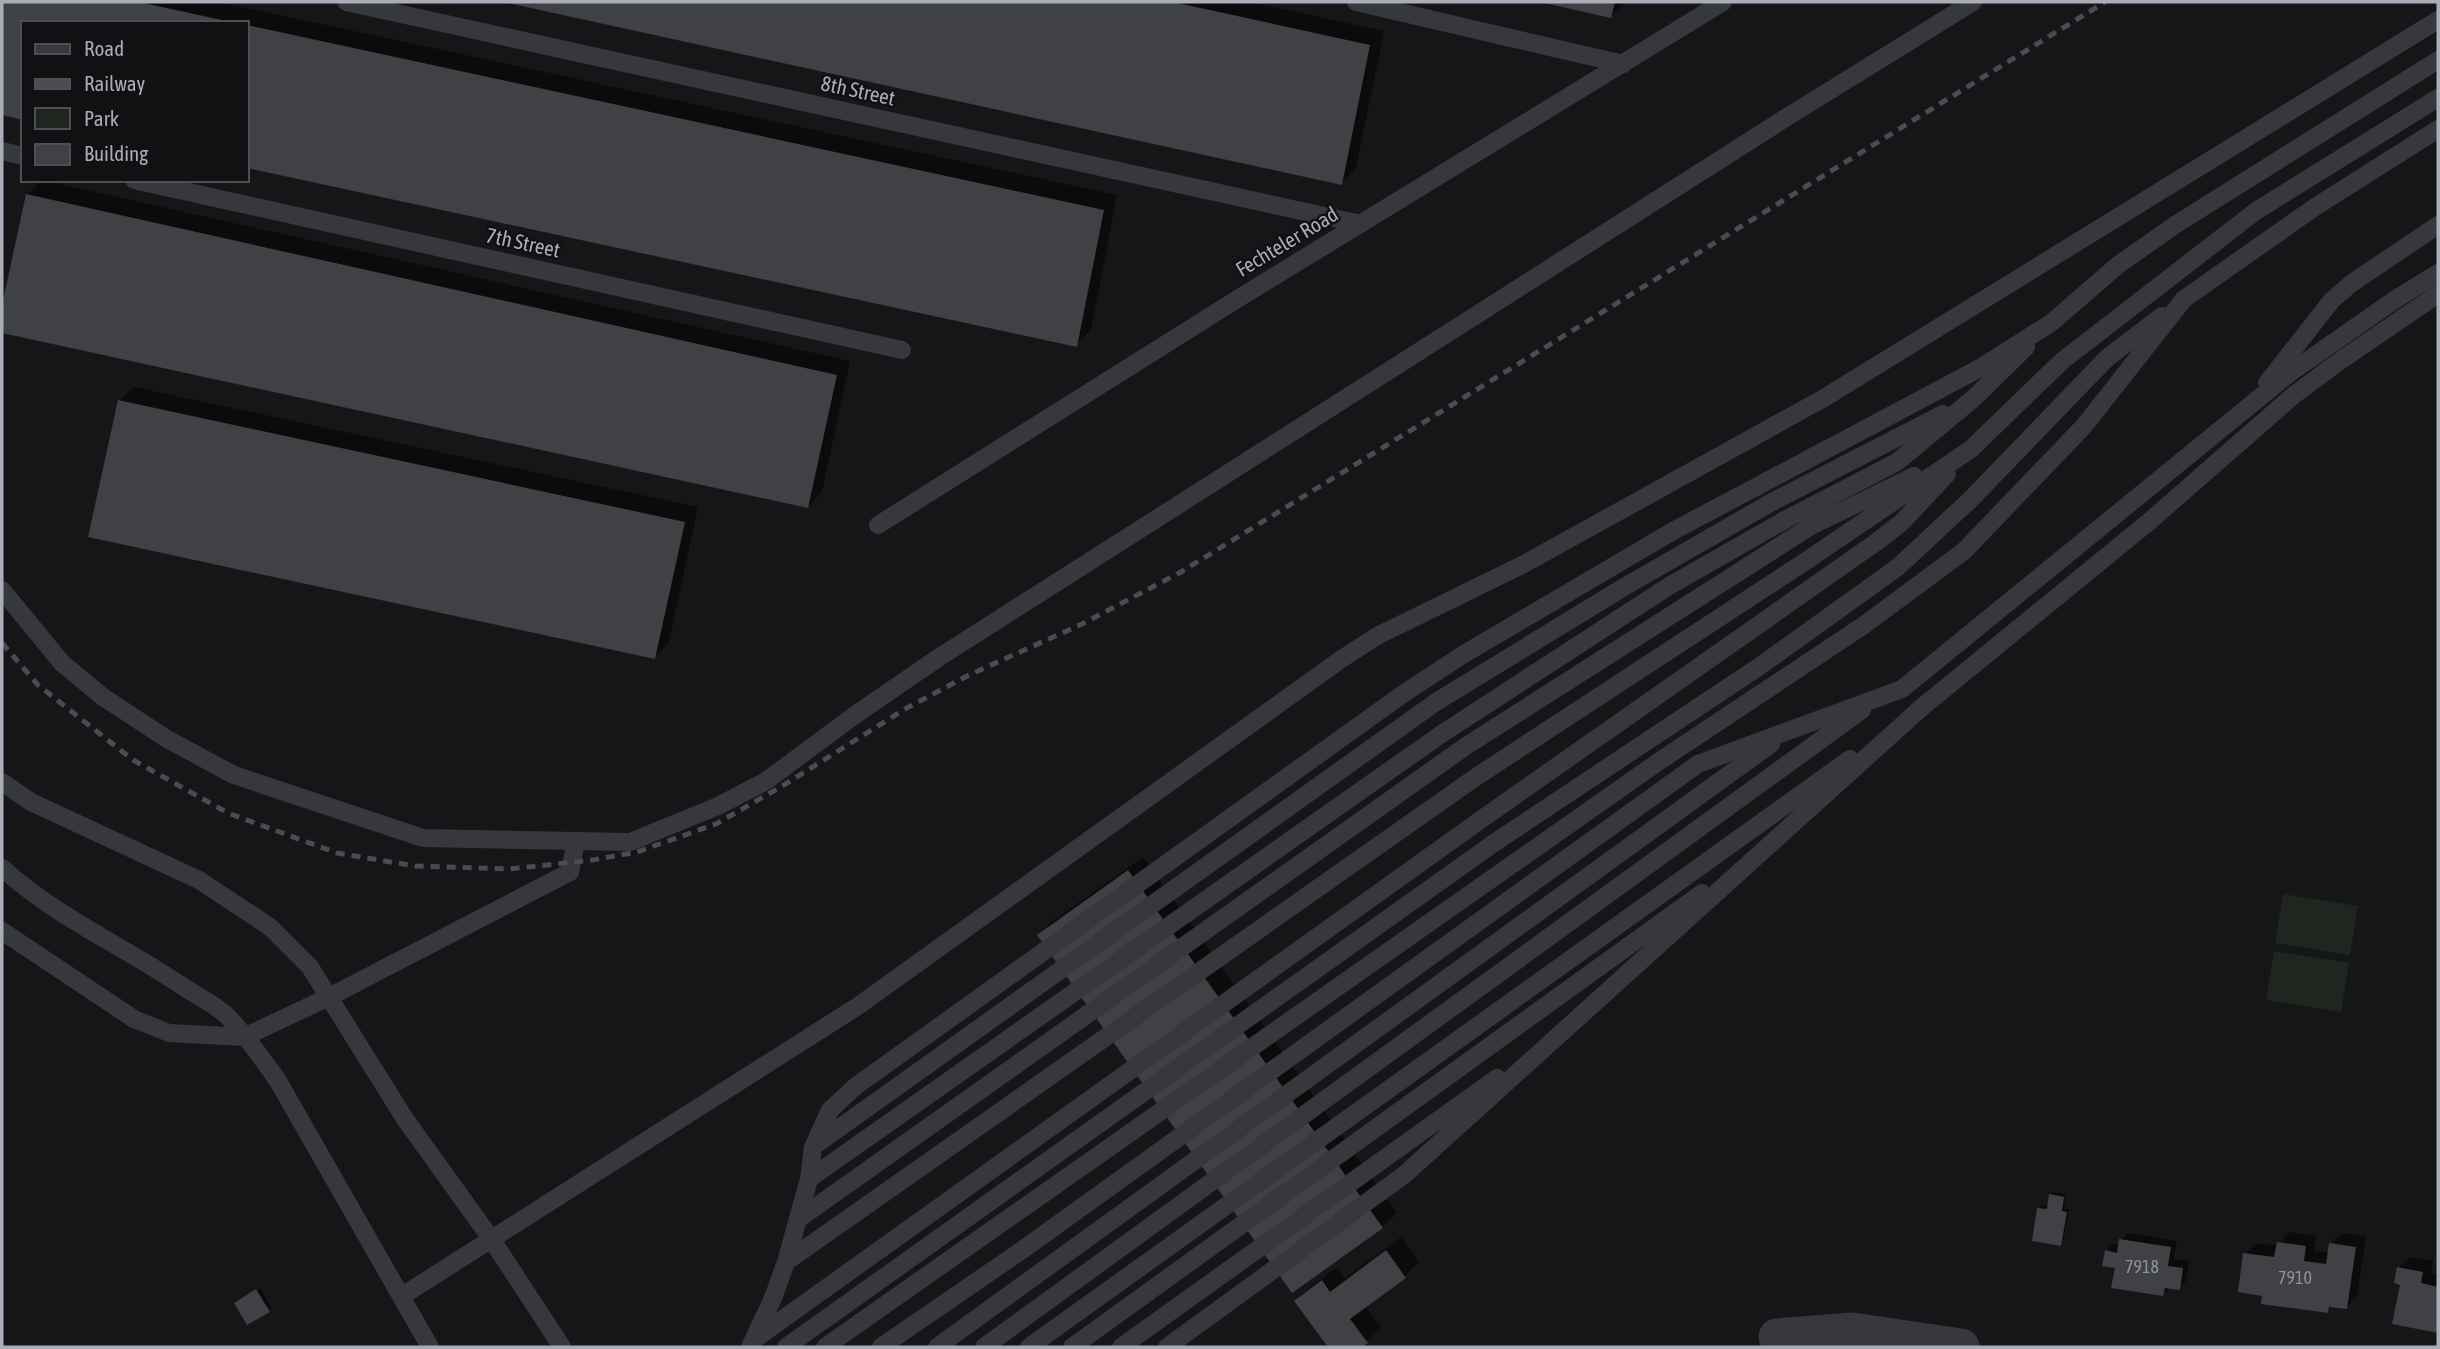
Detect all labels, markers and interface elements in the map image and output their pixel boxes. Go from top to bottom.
legend [21,21,248,182]
text: Road [84,36,124,60]
street label: 8th Street [819,70,897,110]
text: Railway [84,71,146,95]
text: Park [84,106,119,130]
text: Building [84,141,148,165]
street label: Fechteler Road [1231,201,1342,281]
street label: 7th Street [484,222,562,262]
house number: 7918 [2125,1256,2159,1277]
house number: 7910 [2278,1267,2312,1288]

